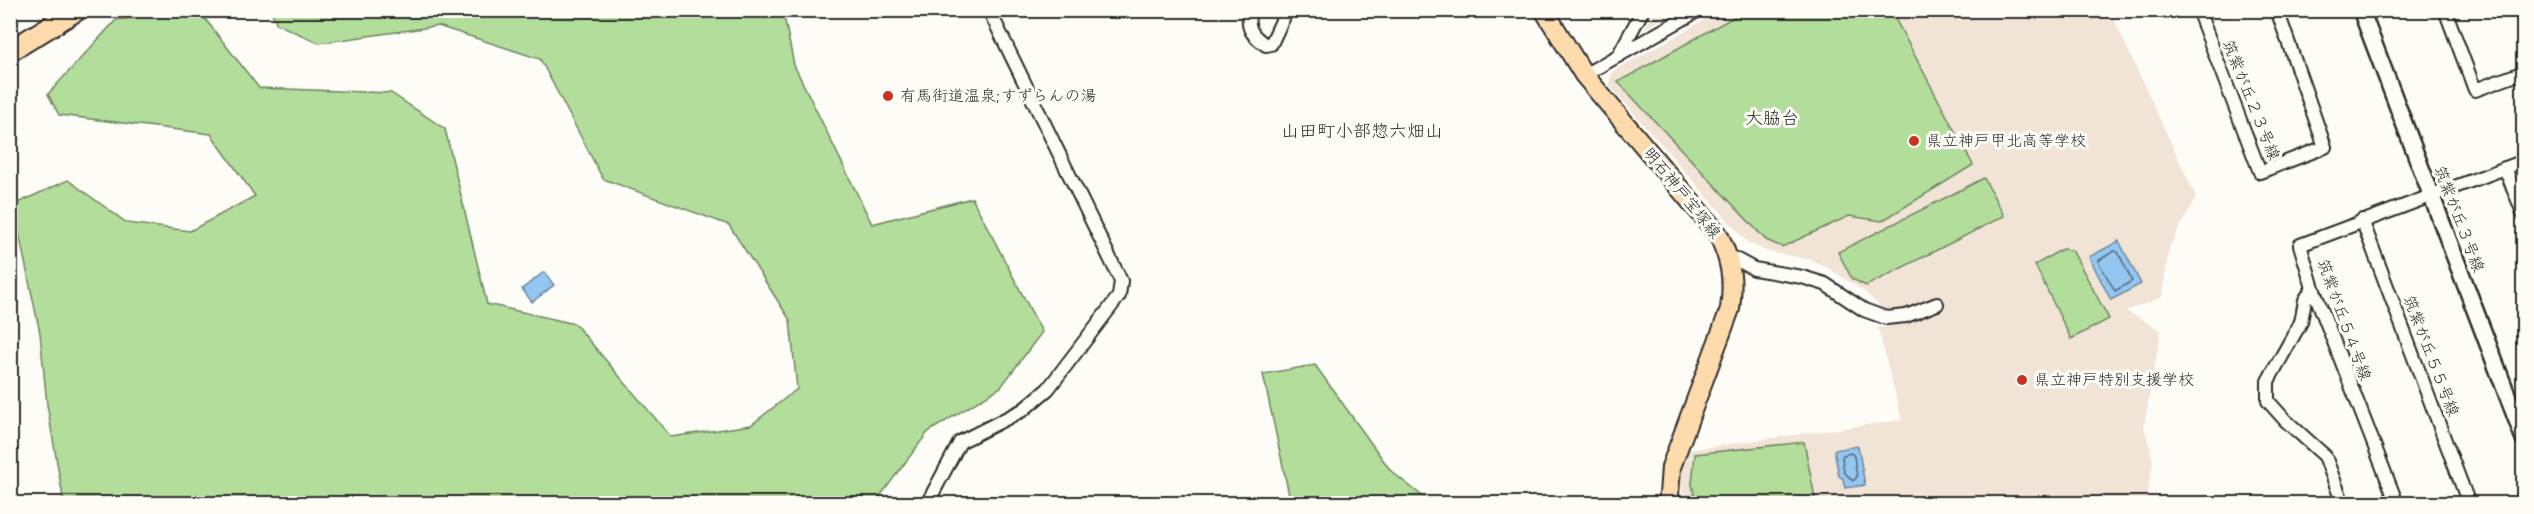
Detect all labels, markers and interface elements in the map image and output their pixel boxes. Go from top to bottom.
street label: 筑紫が丘２３号線 [2218,37,2284,163]
place label: 有馬街道温泉;すずらんの湯 [900,86,1096,106]
marker: 有馬街道温泉;すずらんの湯 [881,89,895,103]
district label: 大脇台 [1745,107,1799,130]
district label: 山田町小部惣六畑山 [1281,120,1443,143]
place label: 県立神戸甲北高等学校 [1926,131,2086,151]
marker: 県立神戸甲北高等学校 [1907,134,1921,148]
street label: 明石神戸宝塚線 [1639,143,1725,243]
street label: 筑紫が丘３号線 [2430,163,2488,275]
street label: 筑紫が丘５４号線 [2313,256,2375,384]
street label: 筑紫が丘５５号線 [2399,293,2463,419]
place label: 県立神戸特別支援学校 [2034,370,2194,390]
marker: 県立神戸特別支援学校 [2015,373,2029,387]

